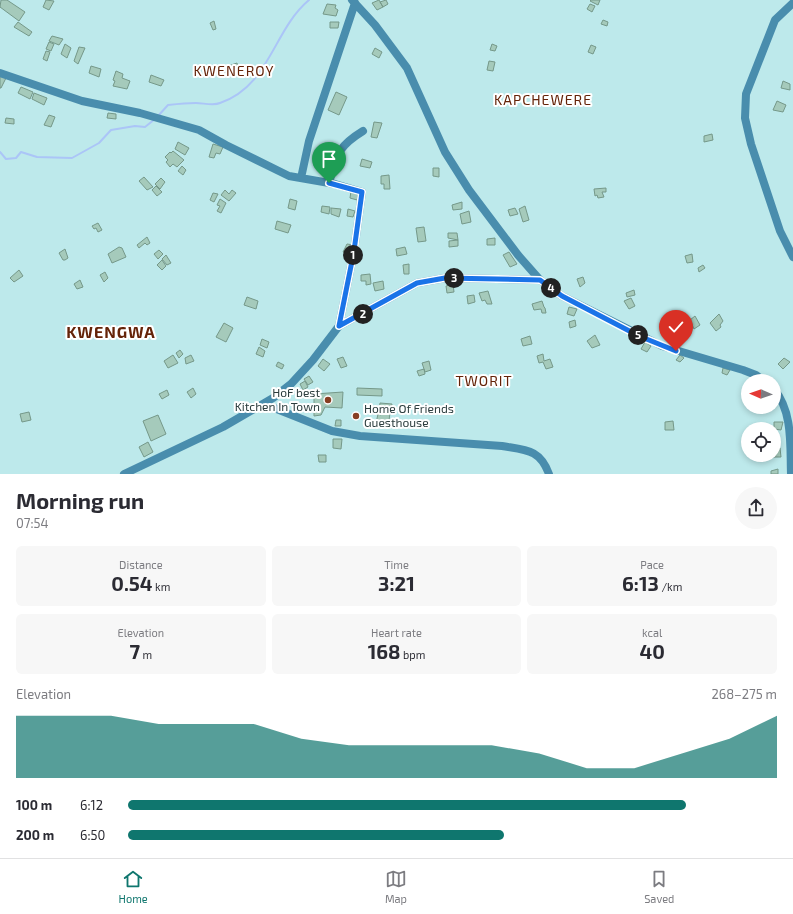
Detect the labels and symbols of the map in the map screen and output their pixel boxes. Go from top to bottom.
district label: KWENEROY [194,62,274,79]
district label: KAPCHEWERE [494,91,592,108]
pin [312,142,346,183]
pin: 1 [343,245,363,265]
pin: 3 [444,268,464,288]
pin: 4 [541,278,561,298]
pin: 2 [353,304,373,324]
pin [659,310,693,351]
district label: KWENGWA [66,322,156,341]
pin: 5 [628,325,648,345]
district label: TWORIT [455,372,513,389]
north arrow [741,374,781,414]
place label: HoF best Kitchen In Town [235,385,320,413]
marker: HoF best Kitchen In Town [323,395,333,405]
place label: Home Of Friends Guesthouse [364,401,454,429]
marker: Home Of Friends Guesthouse [351,411,361,421]

